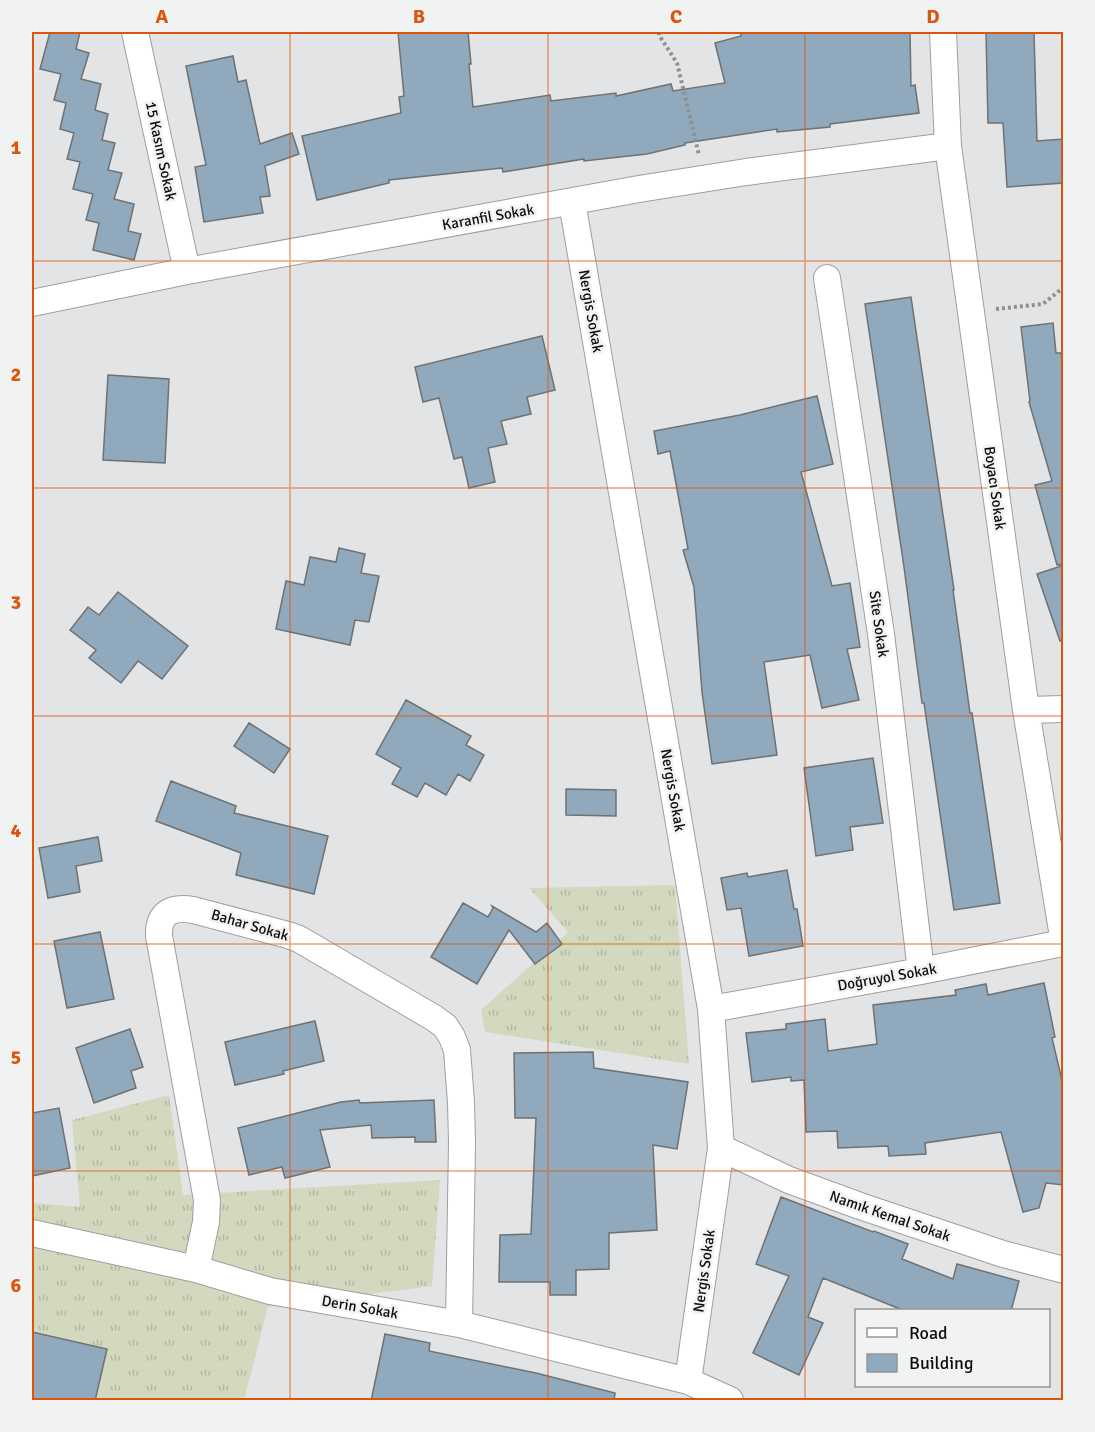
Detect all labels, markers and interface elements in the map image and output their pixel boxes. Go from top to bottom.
text: A [156,4,169,29]
text: B [413,4,425,29]
text: C [670,4,682,29]
text: D [926,4,940,29]
street label: 15 Kasım Sokak [142,100,180,203]
text: 1 [11,135,22,160]
street label: Karanfil Sokak [441,200,536,234]
street label: Nergis Sokak [575,268,607,354]
text: 2 [11,362,21,387]
street label: Boyacı Sokak [980,445,1010,532]
text: 3 [11,590,21,615]
street label: Site Sokak [865,590,893,659]
street label: Nergis Sokak [657,747,689,833]
text: 4 [11,818,22,843]
street label: Bahar Sokak [209,905,291,945]
street label: Doğruyol Sokak [836,959,938,995]
text: 5 [11,1045,21,1070]
street label: Namık Kemal Sokak [827,1187,953,1245]
street label: Nergis Sokak [689,1228,719,1314]
text: 6 [11,1273,22,1298]
street label: Derin Sokak [320,1291,400,1323]
legend [855,1309,1050,1387]
text: Road [909,1322,948,1344]
text: Building [909,1352,973,1374]

